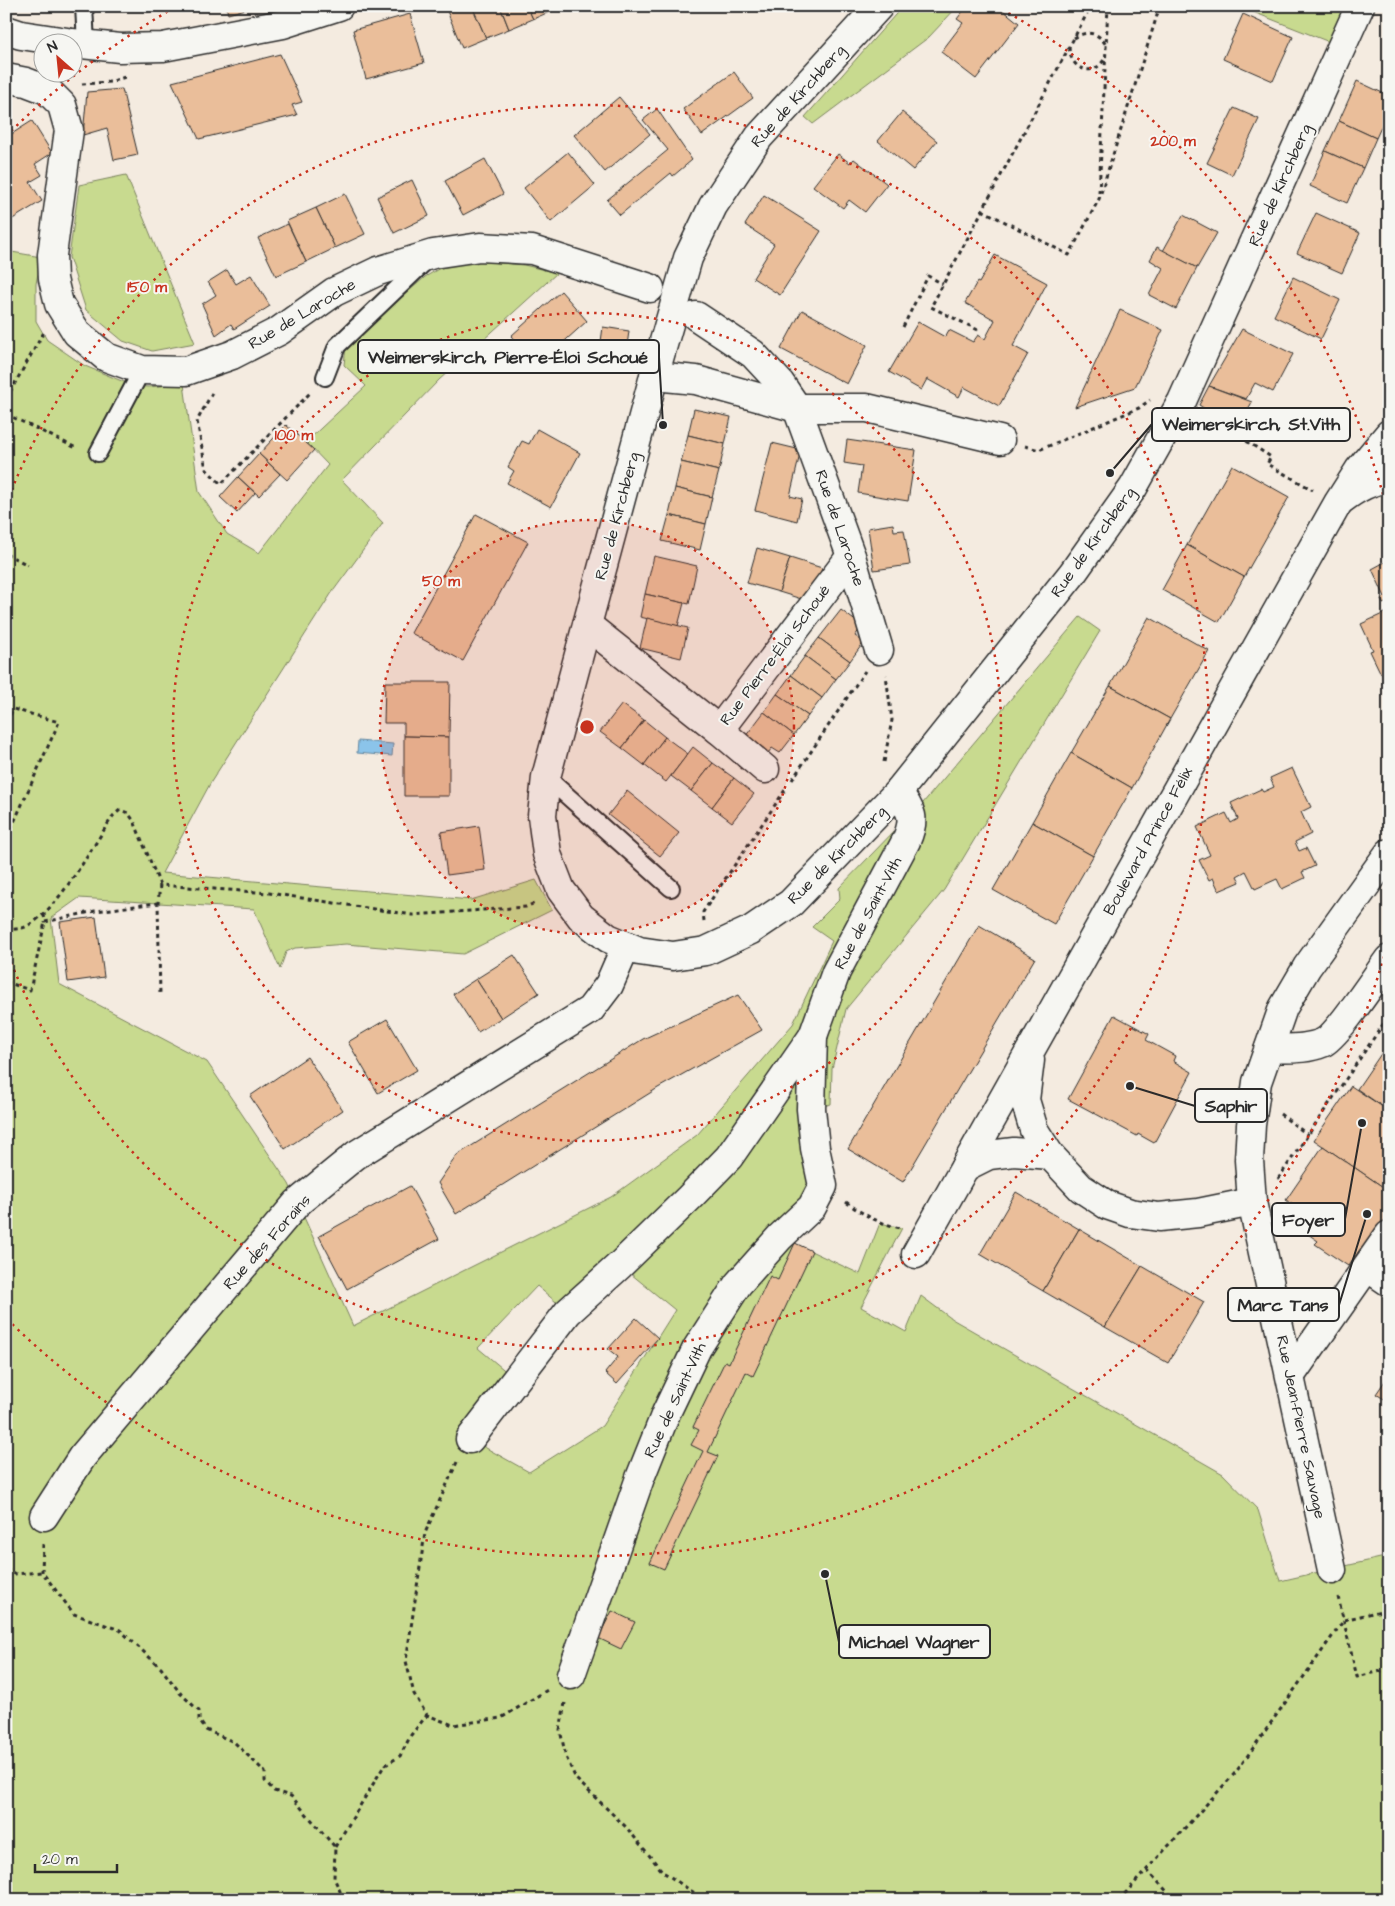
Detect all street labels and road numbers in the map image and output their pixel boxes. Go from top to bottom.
street label: Rue de Kirchberg [746,40,851,153]
street label: Rue de Kirchberg [1243,120,1318,250]
street label: Rue de Laroche [244,273,360,355]
street label: Rue de Kirchberg [589,450,646,583]
street label: Rue de Laroche [810,467,870,589]
street label: Rue de Kirchberg [1045,482,1141,602]
street label: Rue Pierre-Éloi Schoué [715,580,835,730]
street label: Boulevard Prince Félix [1098,762,1198,919]
street label: Rue de Kirchberg [783,801,892,910]
street label: Rue de Saint-Vith [829,853,907,973]
street label: Rue des Forains [218,1190,316,1294]
street label: Rue Jean-Pierre Sauvage [1270,1333,1331,1521]
street label: Rue de Saint-Vith [639,1339,711,1461]

